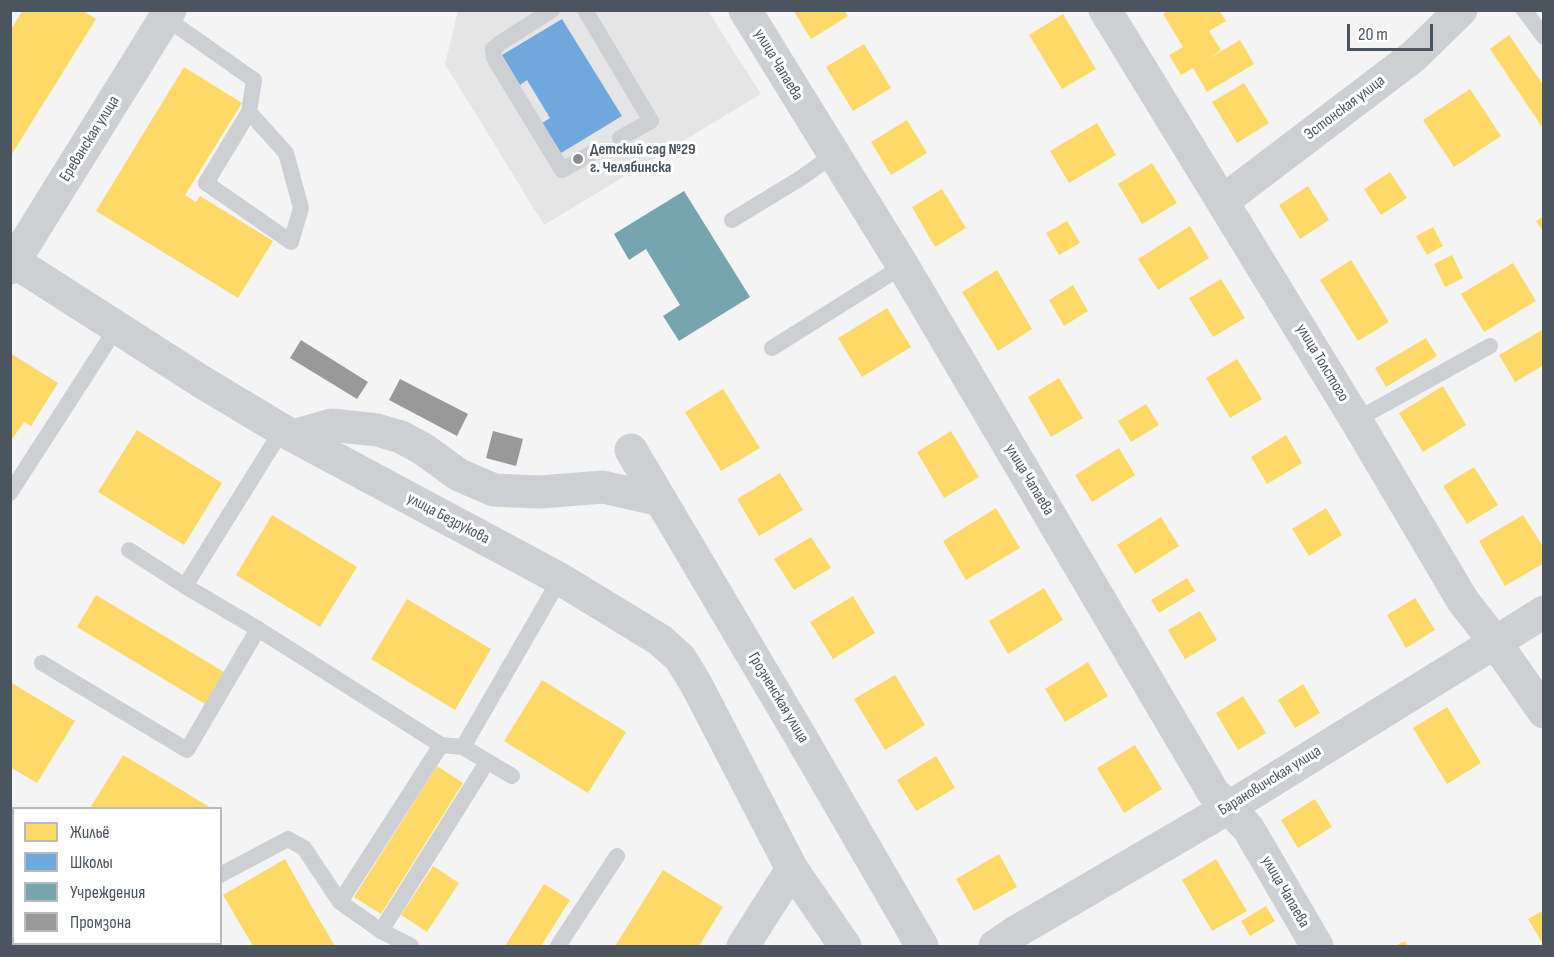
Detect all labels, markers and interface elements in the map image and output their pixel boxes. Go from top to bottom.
scale bar [1350,12,1436,50]
text: 20 m [1358,24,1388,45]
street label: улица Чапаева [749,26,807,104]
street label: Эстонская улица [1301,71,1389,145]
street label: Ереванская улица [56,92,124,186]
place label: Детский сад №29 г. Челябинска [590,140,696,178]
marker: Детский сад №29 г. Челябинска [571,152,585,166]
street label: улица Толстого [1291,321,1353,405]
street label: улица Чапаева [1000,441,1058,519]
street label: улица Безрукова [403,489,493,549]
street label: Грозненская улица [744,649,812,747]
street label: Барановичская улица [1215,742,1325,820]
legend [12,807,222,945]
text: Жильё [70,822,110,843]
text: Школы [70,852,113,873]
street label: улица Чапаева [1257,853,1313,931]
text: Учреждения [70,882,145,903]
text: Промзона [70,912,131,933]

